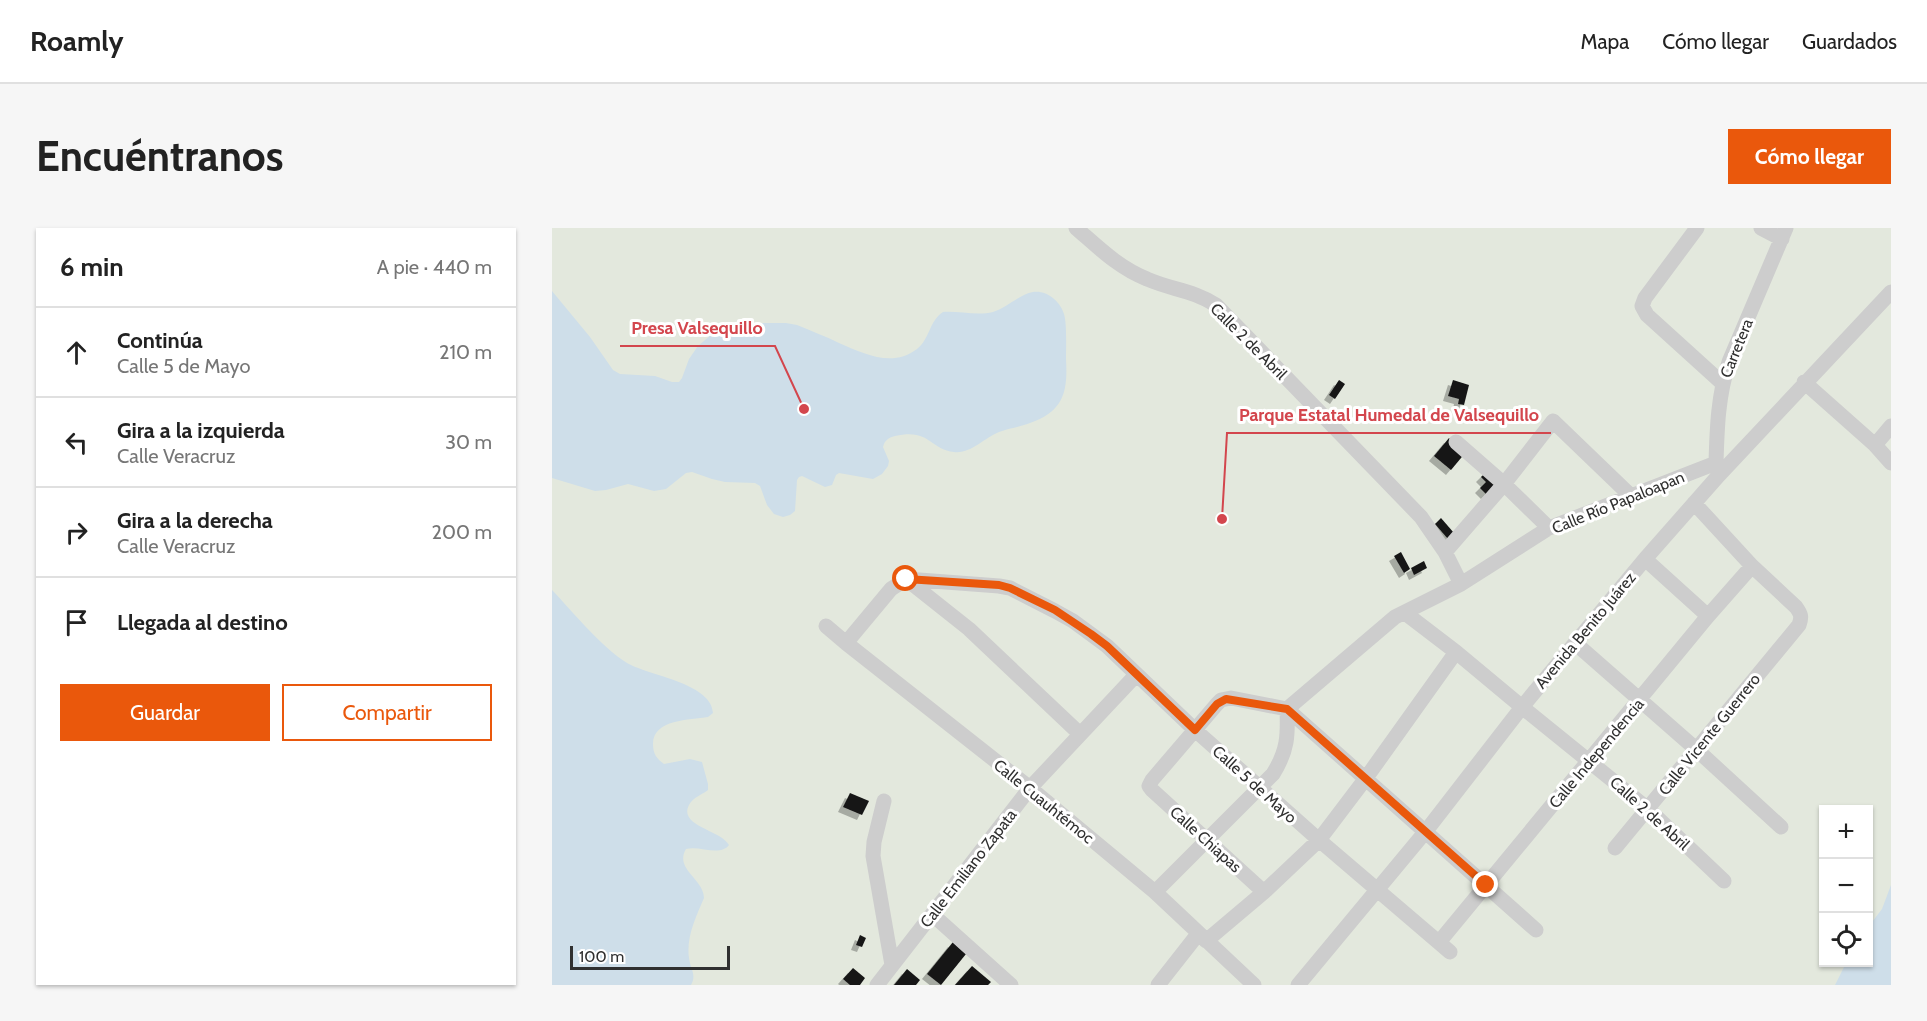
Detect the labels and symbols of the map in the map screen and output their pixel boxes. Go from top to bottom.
street label: Calle 2 de Abril [1206,299,1291,384]
callout: Presa Valsequillo [620,310,775,346]
street label: Carretera [1716,316,1757,380]
text: Presa Valsequillo [631,317,763,339]
callout: Parque Estatal Humedal de Valsequillo [1227,397,1551,433]
text: Parque Estatal Humedal de Valsequillo [1239,404,1539,426]
street label: Calle Río Papaloapan [1549,467,1687,538]
route start [892,565,918,591]
street label: Avenida Benito Juárez [1531,568,1640,692]
street label: Calle Vicente Guerrero [1655,670,1764,799]
street label: Calle Independencia [1545,694,1648,812]
street label: Calle 5 de Mayo [1209,742,1301,827]
street label: Calle Cuauhtémoc [990,755,1097,847]
street label: Calle 2 de Abril [1606,773,1693,854]
street label: Calle Chiapas [1166,802,1246,877]
street label: Calle Emiliano Zapata [916,805,1021,931]
route end [1472,871,1498,897]
scale bar [570,943,730,970]

